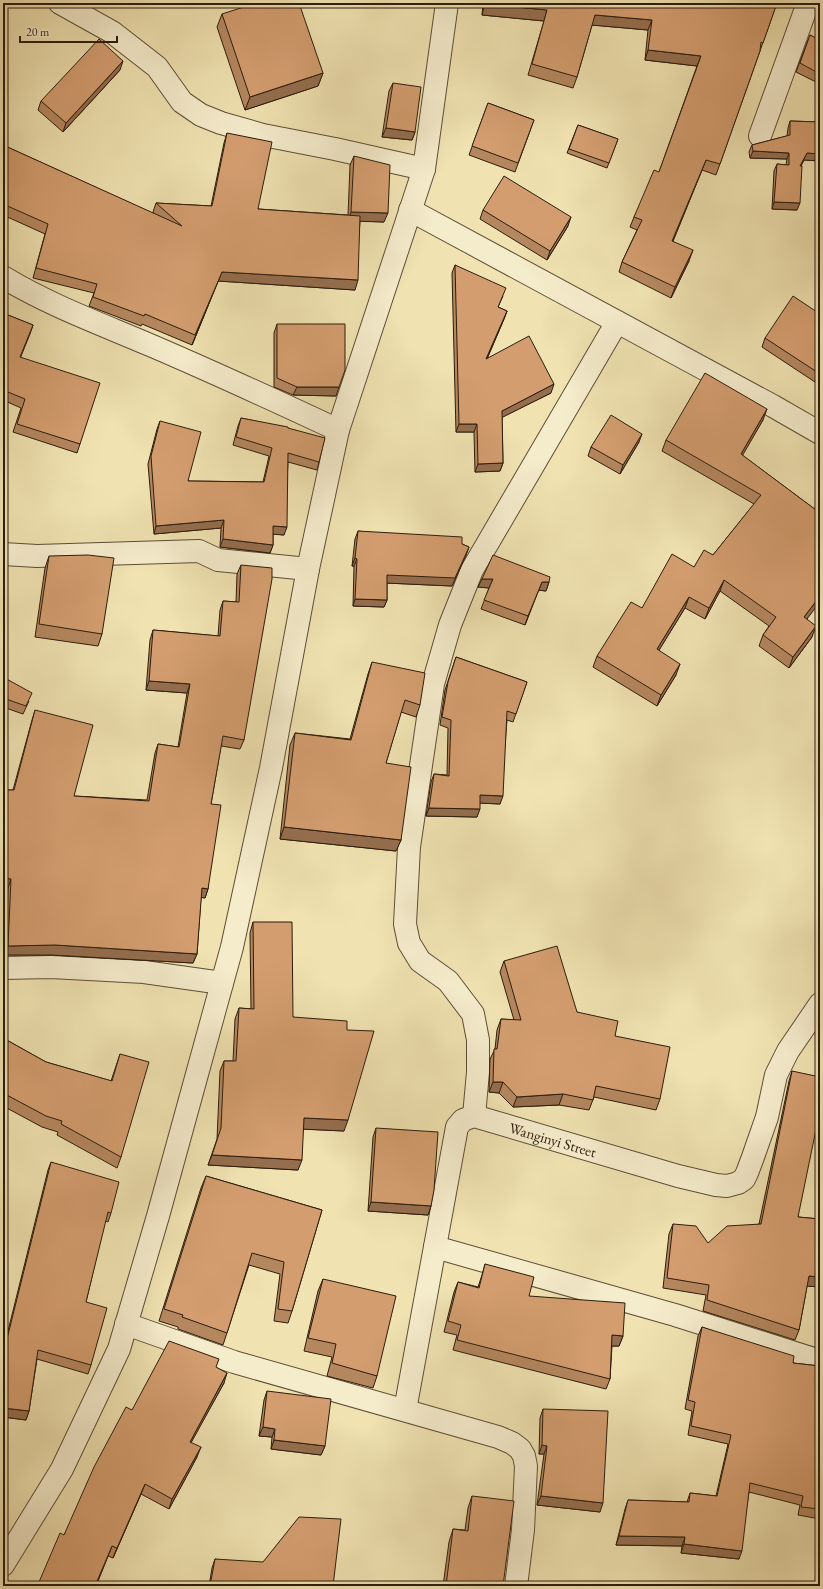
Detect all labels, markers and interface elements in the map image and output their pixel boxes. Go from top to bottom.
scale bar [20,18,117,44]
text: 20 m [26,24,50,40]
street label: Wanginyi Street [507,1117,599,1161]

